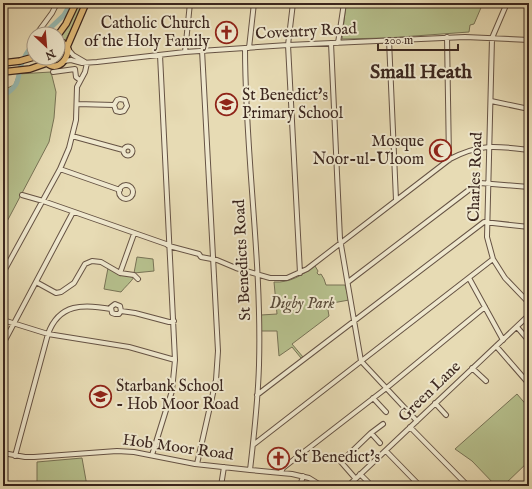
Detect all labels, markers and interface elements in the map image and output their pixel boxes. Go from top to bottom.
place label: Catholic Church of the Holy Family [84,14,210,52]
street label: Coventry Road [255,19,358,45]
church icon: Catholic Church of the Holy Family [213,20,239,46]
north arrow [26,26,66,66]
scale bar [378,26,458,52]
text: 200 m [384,33,413,48]
text: N [42,45,58,63]
district label: Small Heath [370,60,472,85]
place label: St Benedict's Primary School [242,86,344,124]
school or university icon: St Benedict's Primary School [214,92,240,118]
street label: Charles Road [464,131,488,222]
place label: Mosque Noor-ul-Uloom [312,132,424,170]
mosque icon: Mosque Noor-ul-Uloom [427,138,453,164]
street label: St Benedicts Road [230,198,256,321]
park label: Digby Park [269,294,335,314]
street label: Green Lane [394,357,466,427]
place label: Starbank School - Hob Moor Road [116,377,239,415]
school or university icon: Starbank School - Hob Moor Road [87,383,113,409]
street label: Hob Moor Road [121,430,235,466]
church icon: St Benedict's [266,445,292,471]
place label: St Benedict's [294,448,380,468]

